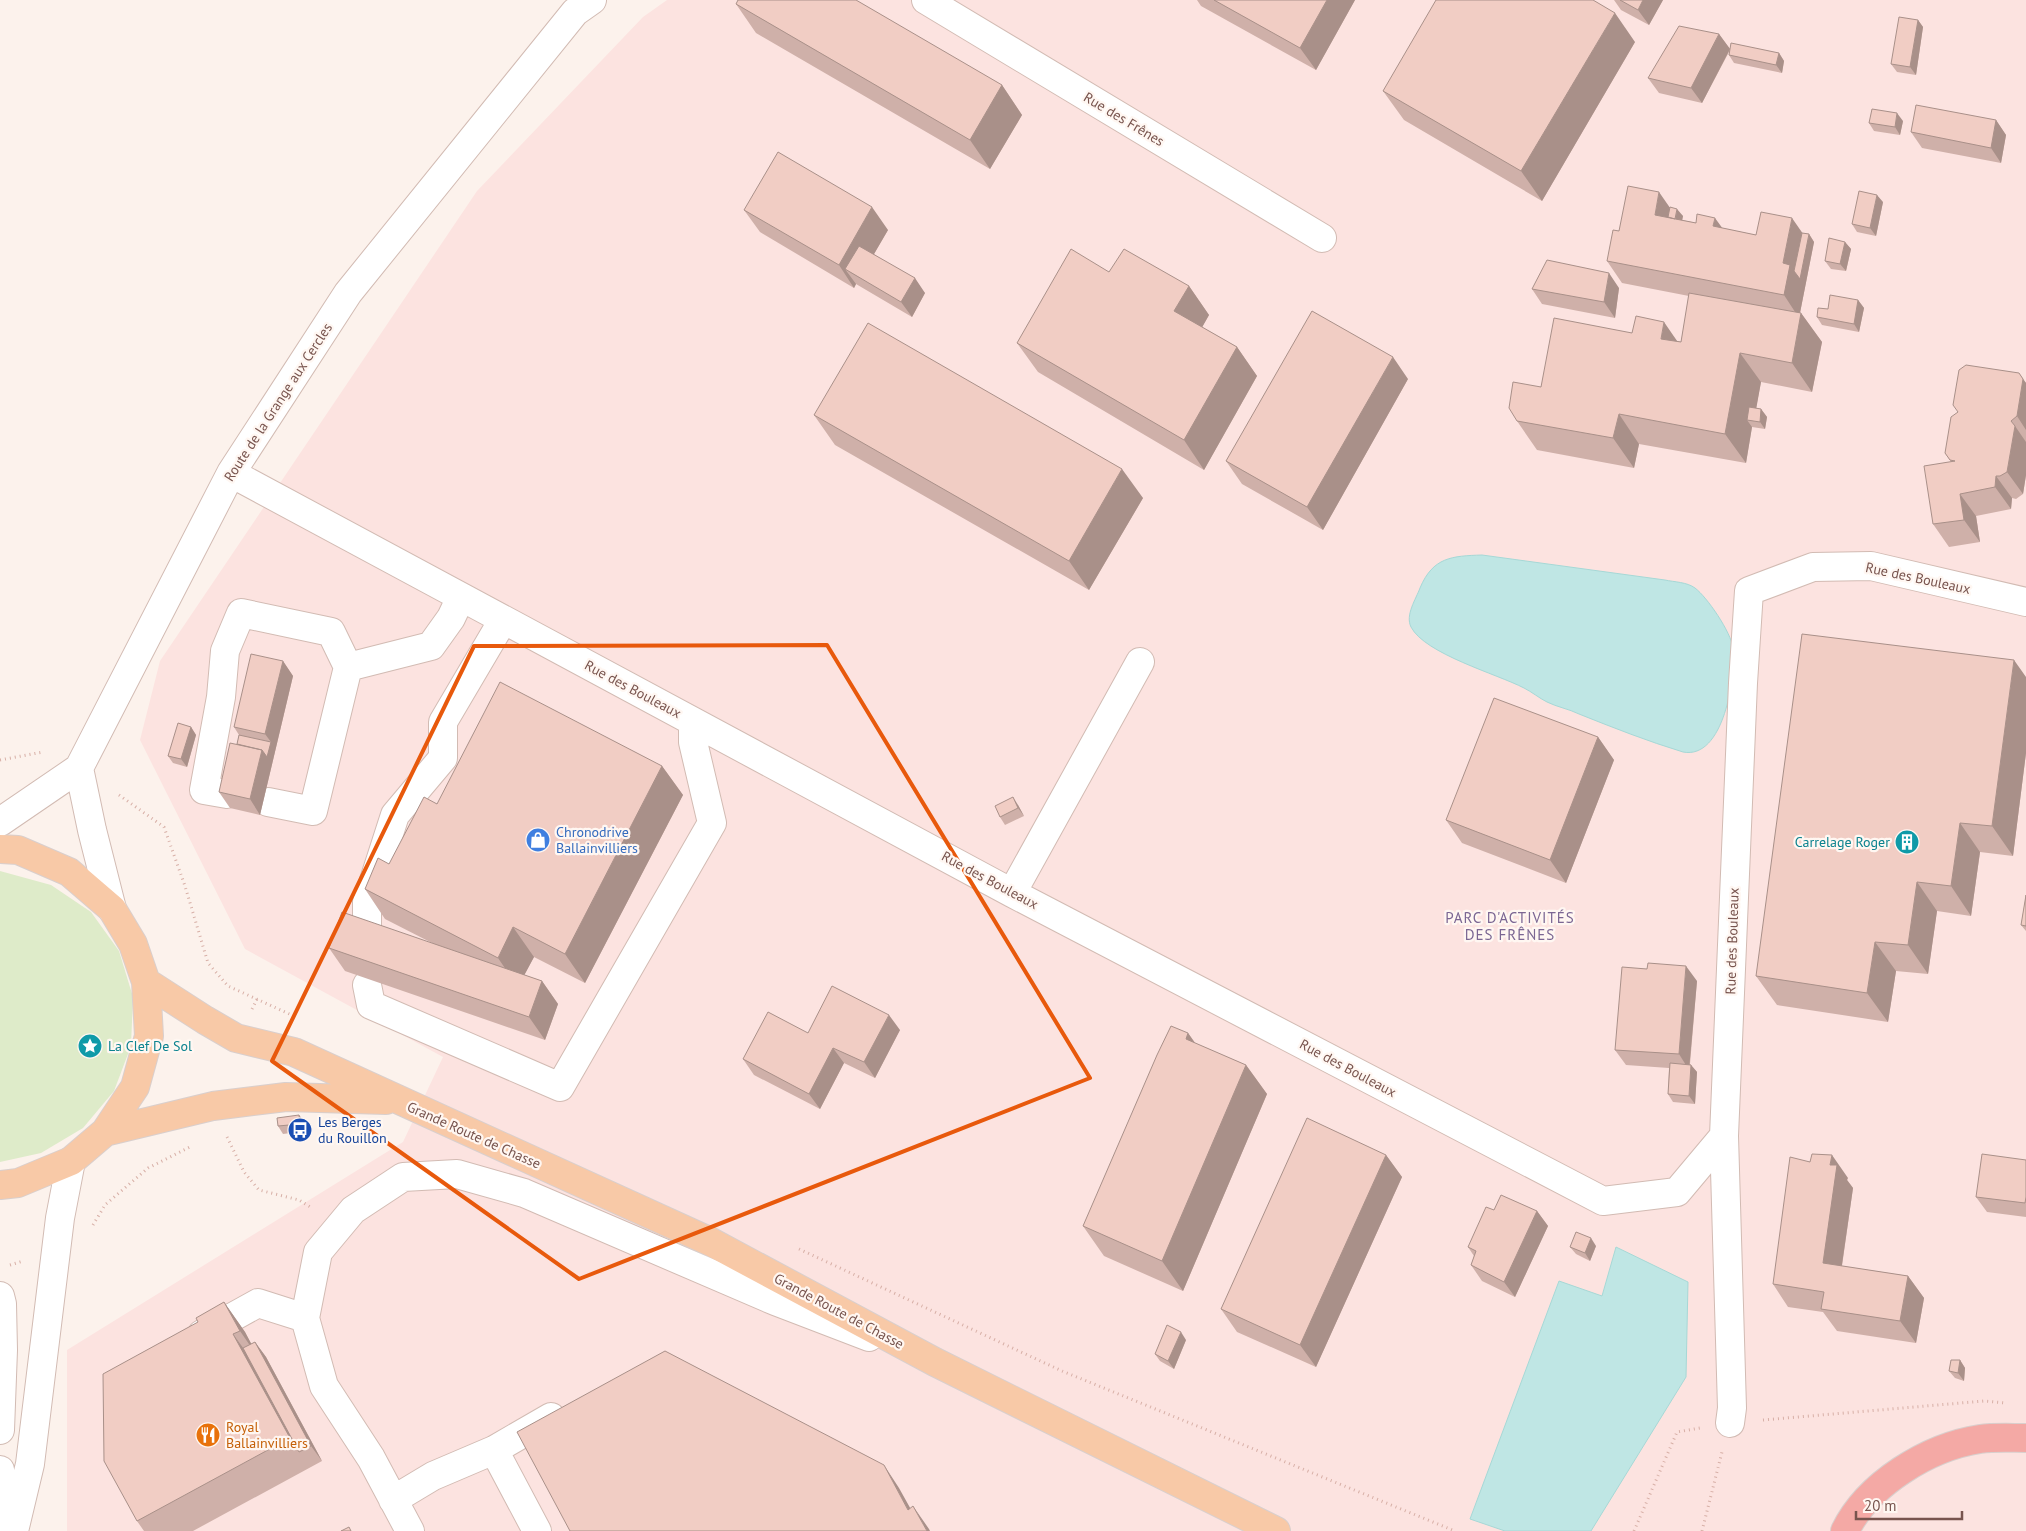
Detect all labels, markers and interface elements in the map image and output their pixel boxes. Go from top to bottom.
street label: Rue des Frênes [1081,88,1168,150]
street label: Route de la Grange aux Cercles [220,319,336,485]
street label: Rue des Bouleaux [1864,558,1972,598]
street label: Rue des Bouleaux [582,656,684,722]
place label: Chronodrive Ballainvilliers [556,823,638,857]
shop icon: Chronodrive Ballainvilliers [525,827,551,853]
building icon: Carrelage Roger [1894,829,1920,855]
place label: Carrelage Roger [1795,833,1890,851]
street label: Rue des Bouleaux [939,847,1041,913]
street label: Rue des Bouleaux [1721,887,1743,995]
district label: PARC D'ACTIVITÉS DES FRÊNES [1445,908,1575,944]
place icon: La Clef De Sol [77,1033,103,1059]
street label: Rue des Bouleaux [1297,1035,1399,1101]
place label: La Clef De Sol [108,1037,192,1055]
street label: Grande Route de Chasse [404,1097,544,1173]
place label: Les Berges du Rouillon [318,1113,387,1147]
bus stop icon: Les Berges du Rouillon [287,1117,313,1143]
street label: Grande Route de Chasse [771,1269,907,1353]
place label: Royal Ballainvilliers [226,1418,308,1452]
restaurant icon: Royal Ballainvilliers [195,1422,221,1448]
scale bar [1856,1488,1962,1520]
text: 20 m [1864,1496,1897,1515]

